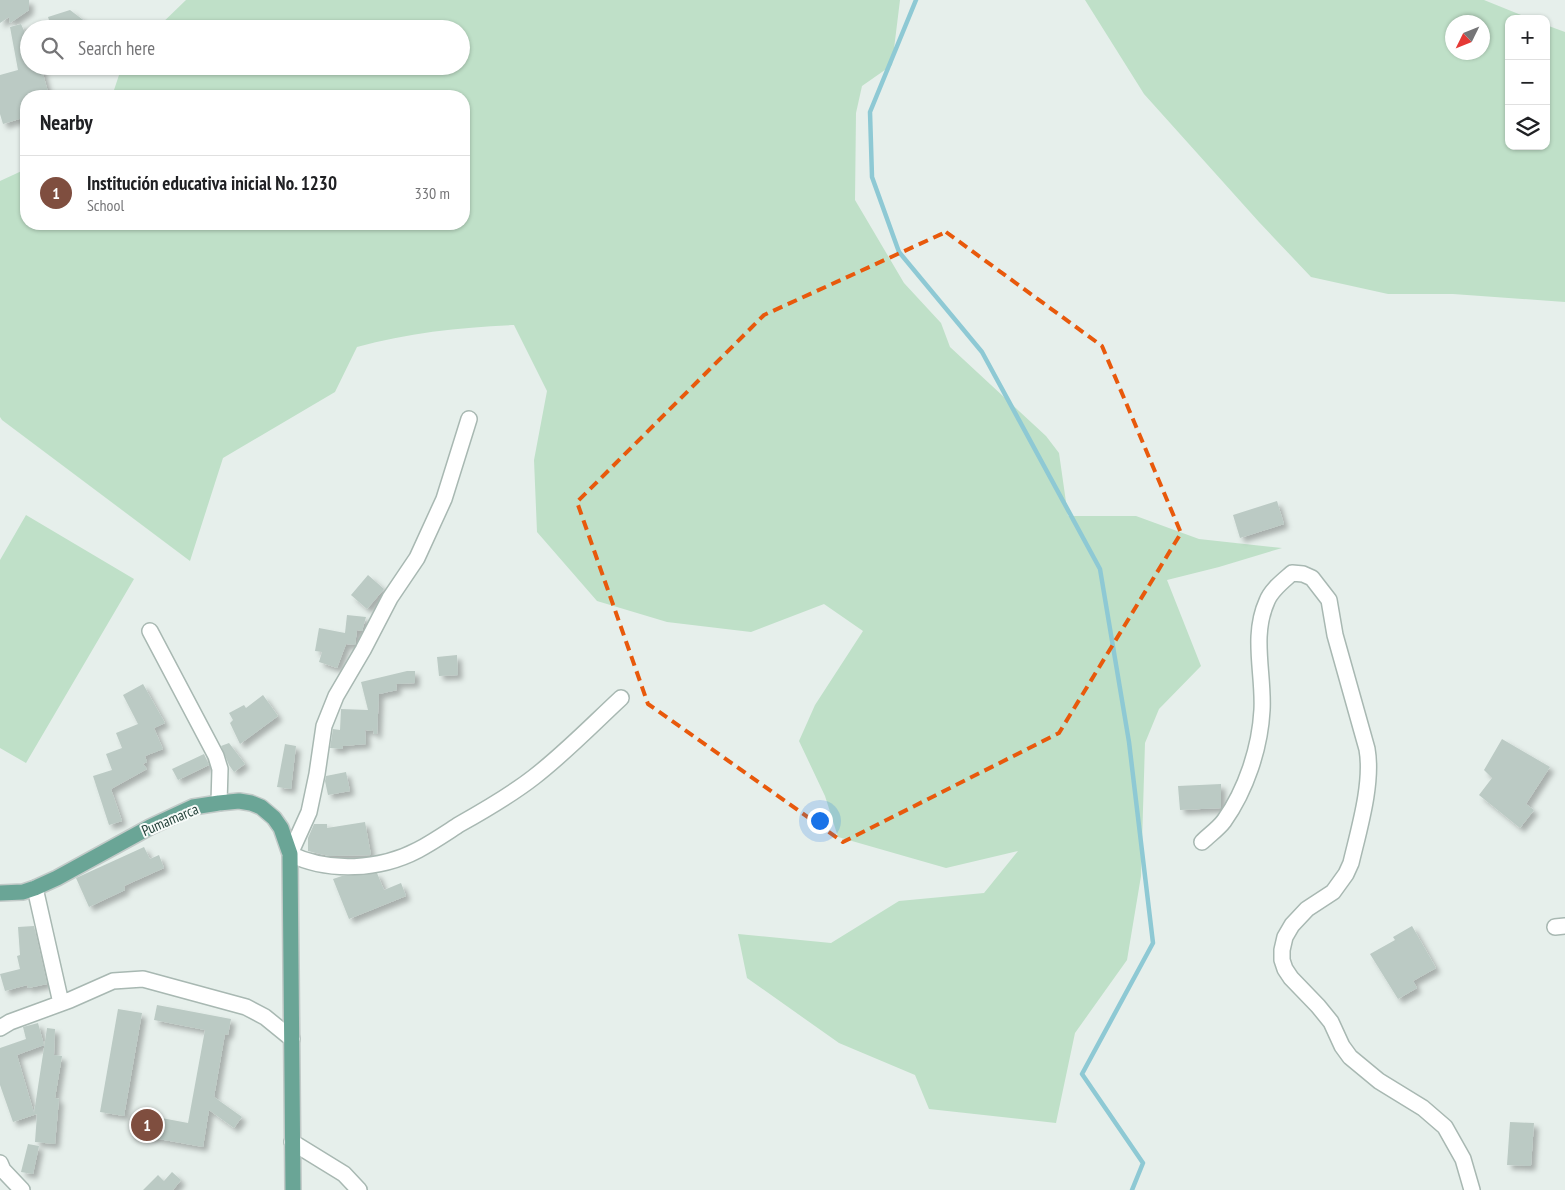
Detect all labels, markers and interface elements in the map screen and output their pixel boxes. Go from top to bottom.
north arrow [1445,15,1490,60]
map controls [1505,15,1550,150]
button: + [1505,15,1550,60]
search box [20,20,470,75]
icon: search [38,34,66,62]
text: Search here [78,36,155,60]
button: − [1505,60,1550,105]
button: layers [1505,105,1550,150]
text: Nearby [40,109,93,136]
text: Institución educativa inicial No. 1230 [87,171,337,195]
text: 1 [52,183,60,203]
text: 330 m [415,183,450,203]
text: School [87,195,124,215]
street label: Pumamarca [139,799,201,840]
your location [807,808,833,834]
pin: 1 [131,1106,163,1144]

